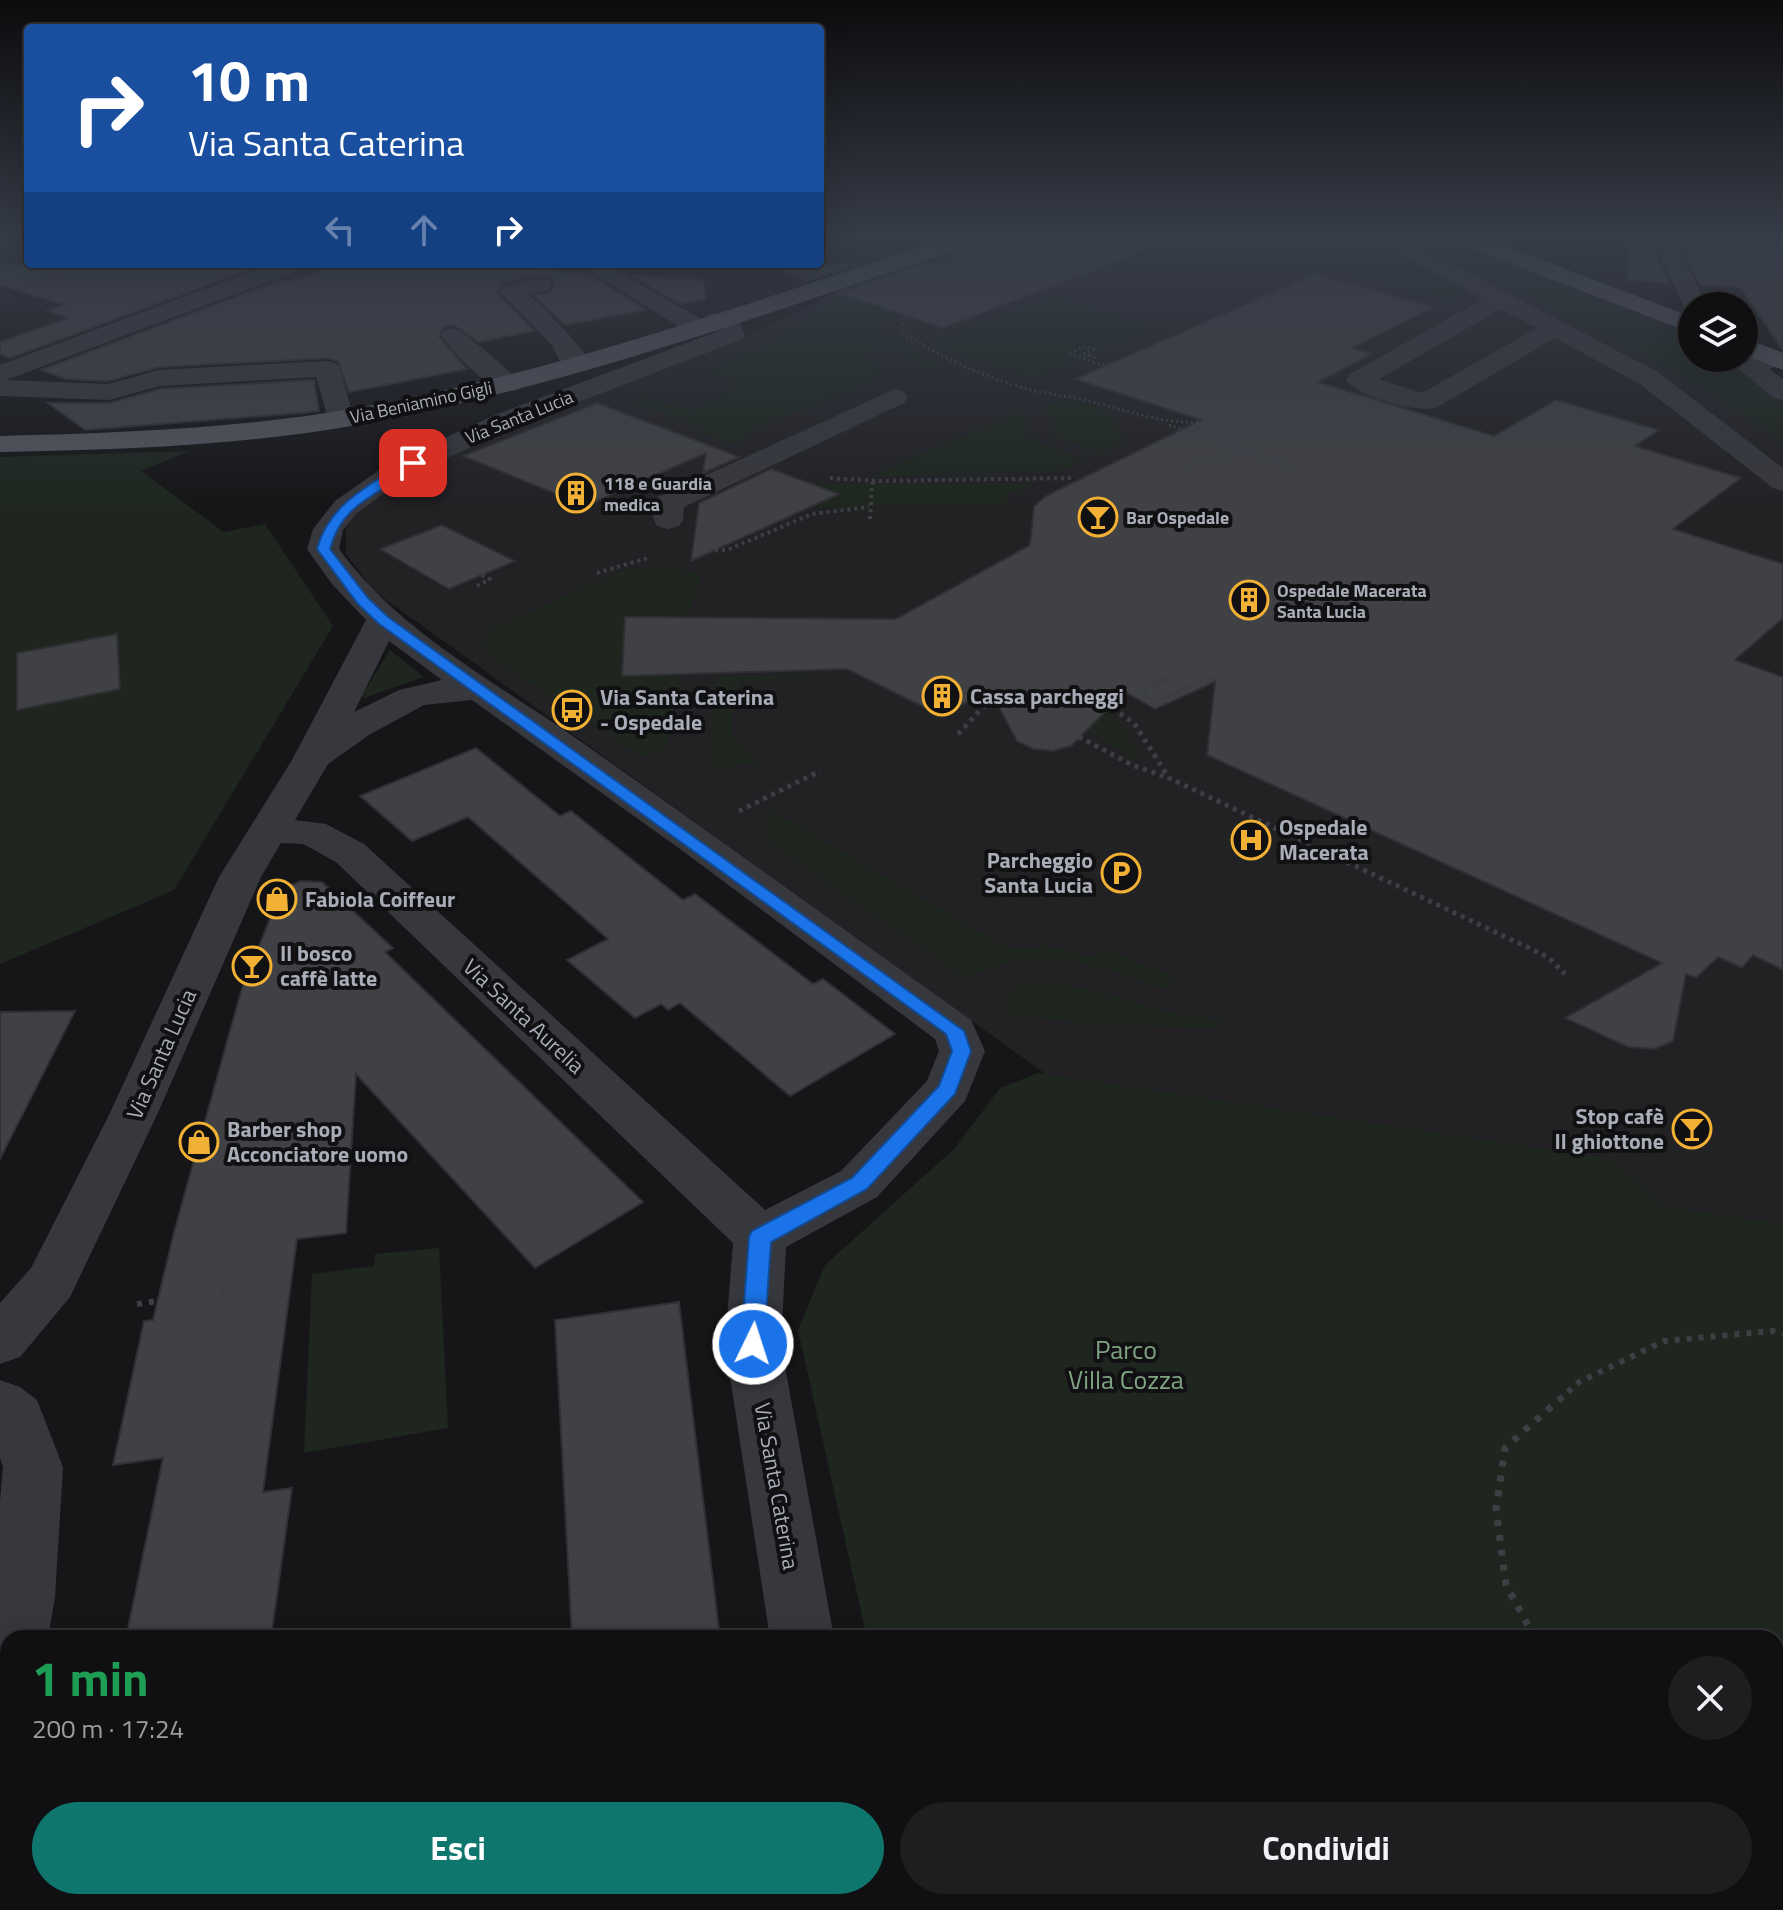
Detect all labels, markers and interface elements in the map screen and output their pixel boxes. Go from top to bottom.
text: 10 m [188,38,310,123]
icon: right [56,56,160,160]
text: Via Santa Caterina [188,115,464,170]
icon: left [318,208,362,252]
icon: ahead [402,208,446,252]
icon: right [486,208,530,252]
map controls [1678,292,1758,372]
button: layers [1678,292,1758,372]
street label: Via Beniamino Gigli [347,374,495,430]
street label: Via Santa Lucia [461,383,577,451]
pin [379,429,447,497]
icon: arrive [391,441,435,485]
place label: 118 e Guardia medica [604,470,712,518]
building icon: 118 e Guardia medica [555,472,597,514]
bar icon: Bar Ospedale [1077,496,1119,538]
place label: Bar Ospedale [1126,504,1229,531]
place label: Ospedale Macerata Santa Lucia [1277,577,1427,625]
building icon: Ospedale Macerata Santa Lucia [1228,579,1270,621]
building icon: Cassa parcheggi [921,675,963,717]
place label: Cassa parcheggi [970,679,1124,713]
place label: Via Santa Caterina - Ospedale [600,680,774,739]
bus stop icon: Via Santa Caterina - Ospedale [551,689,593,731]
place label: Ospedale Macerata [1279,810,1369,869]
hospital icon: Ospedale Macerata [1230,819,1272,861]
place label: Parcheggio Santa Lucia [984,843,1093,902]
parking icon: Parcheggio Santa Lucia [1100,852,1142,894]
shop icon: Fabiola Coiffeur [256,878,298,920]
place label: Fabiola Coiffeur [305,882,455,916]
place label: Il bosco caffè latte [280,936,377,995]
bar icon: Il bosco caffè latte [231,945,273,987]
street label: Via Santa Aurelia [455,950,593,1082]
street label: Via Santa Lucia [117,983,205,1125]
place label: Stop cafè Il ghiottone [1555,1099,1664,1158]
bar icon: Stop cafè Il ghiottone [1671,1108,1713,1150]
place label: Barber shop Acconciatore uomo [227,1112,408,1171]
shop icon: Barber shop Acconciatore uomo [178,1121,220,1163]
position arrow [711,1302,795,1386]
park label: Parco Villa Cozza [1068,1330,1184,1399]
street label: Via Santa Caterina [746,1400,808,1572]
text: 1 min [32,1642,149,1715]
button: close [1668,1656,1752,1740]
text: 200 m · 17:24 [32,1709,184,1748]
button: Esci [32,1802,884,1894]
button: Condividi [900,1802,1752,1894]

